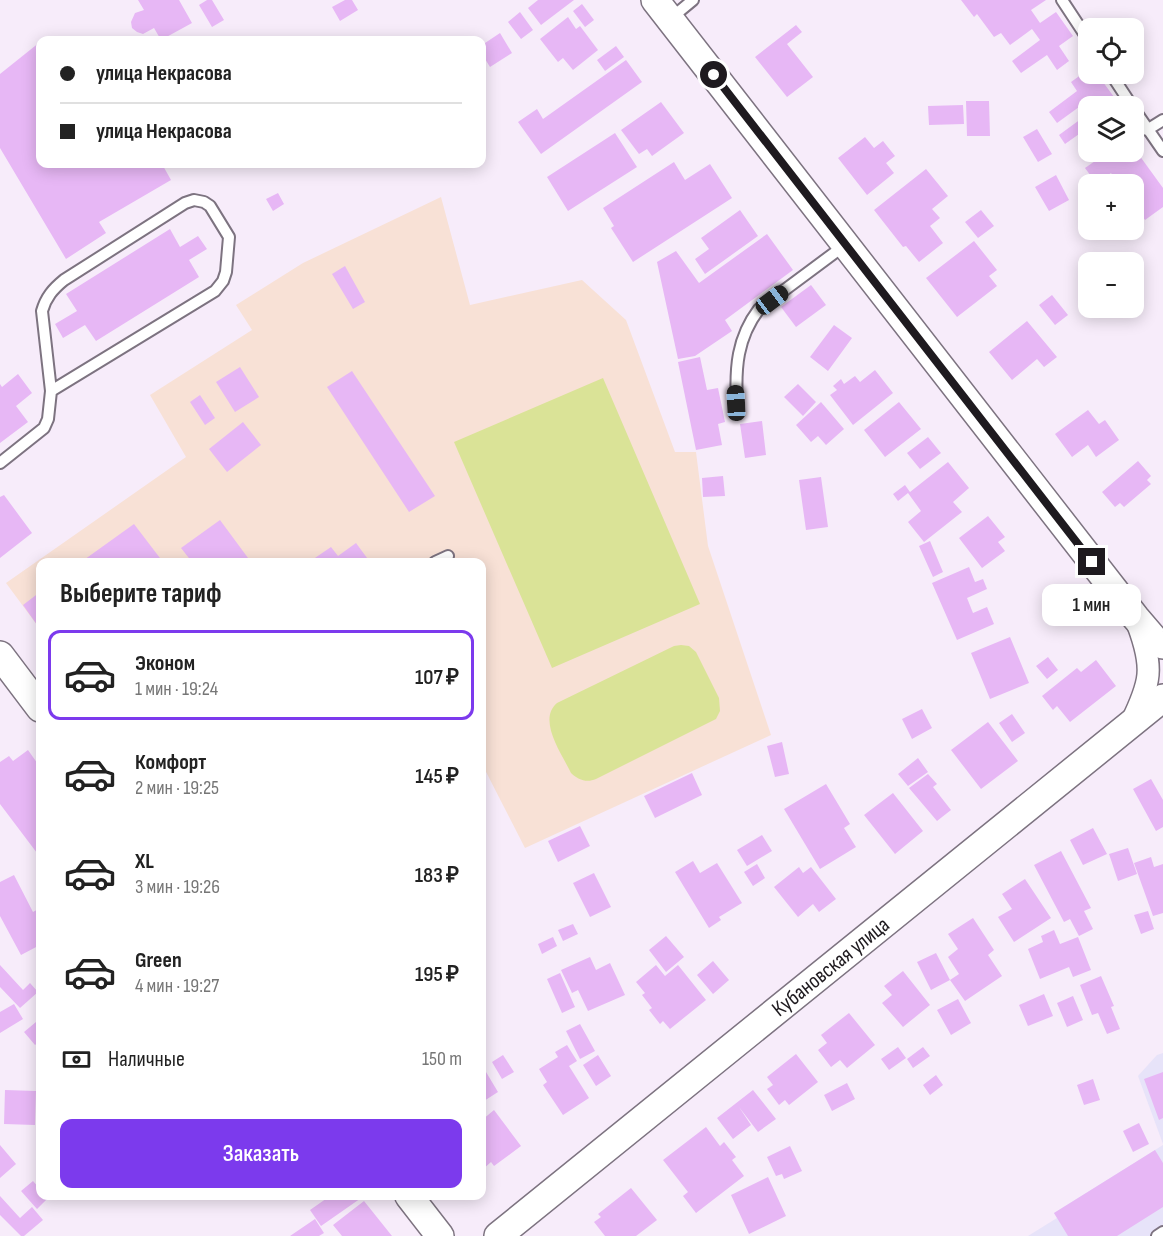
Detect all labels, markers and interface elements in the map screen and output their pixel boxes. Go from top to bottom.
map controls [1078,18,1144,318]
button: locate [1078,18,1144,84]
text: улица Некрасова [96,60,232,87]
route start [700,61,727,88]
button: layers [1078,96,1144,162]
text: улица Некрасова [96,118,232,145]
button: + [1078,174,1144,240]
button: − [1078,252,1144,318]
car [752,282,792,318]
car [726,385,746,421]
route end [1078,548,1105,575]
text: Выберите тариф [60,578,222,610]
callout: 1 мин [1042,583,1142,625]
text: 1 мин [1073,593,1110,617]
icon: car [63,648,117,702]
text: Эконом [135,650,195,677]
text: 107 ₽ [415,664,459,691]
text: 1 мин · 19:24 [135,677,218,701]
icon: car [63,747,117,801]
text: Комфорт [135,749,206,776]
text: 145 ₽ [415,763,459,790]
text: 2 мин · 19:25 [135,776,219,800]
icon: car [63,846,117,900]
text: XL [135,848,154,875]
text: 183 ₽ [415,862,459,889]
text: 3 мин · 19:26 [135,875,220,899]
street label: Кубановская улица [766,911,895,1022]
icon: car [63,945,117,999]
text: Green [135,947,182,974]
text: 195 ₽ [415,961,459,988]
text: 4 мин · 19:27 [135,974,219,998]
icon: cash [60,1043,93,1076]
text: Наличные [108,1046,185,1073]
text: 150 m [422,1047,462,1071]
button: Заказать [60,1119,462,1188]

